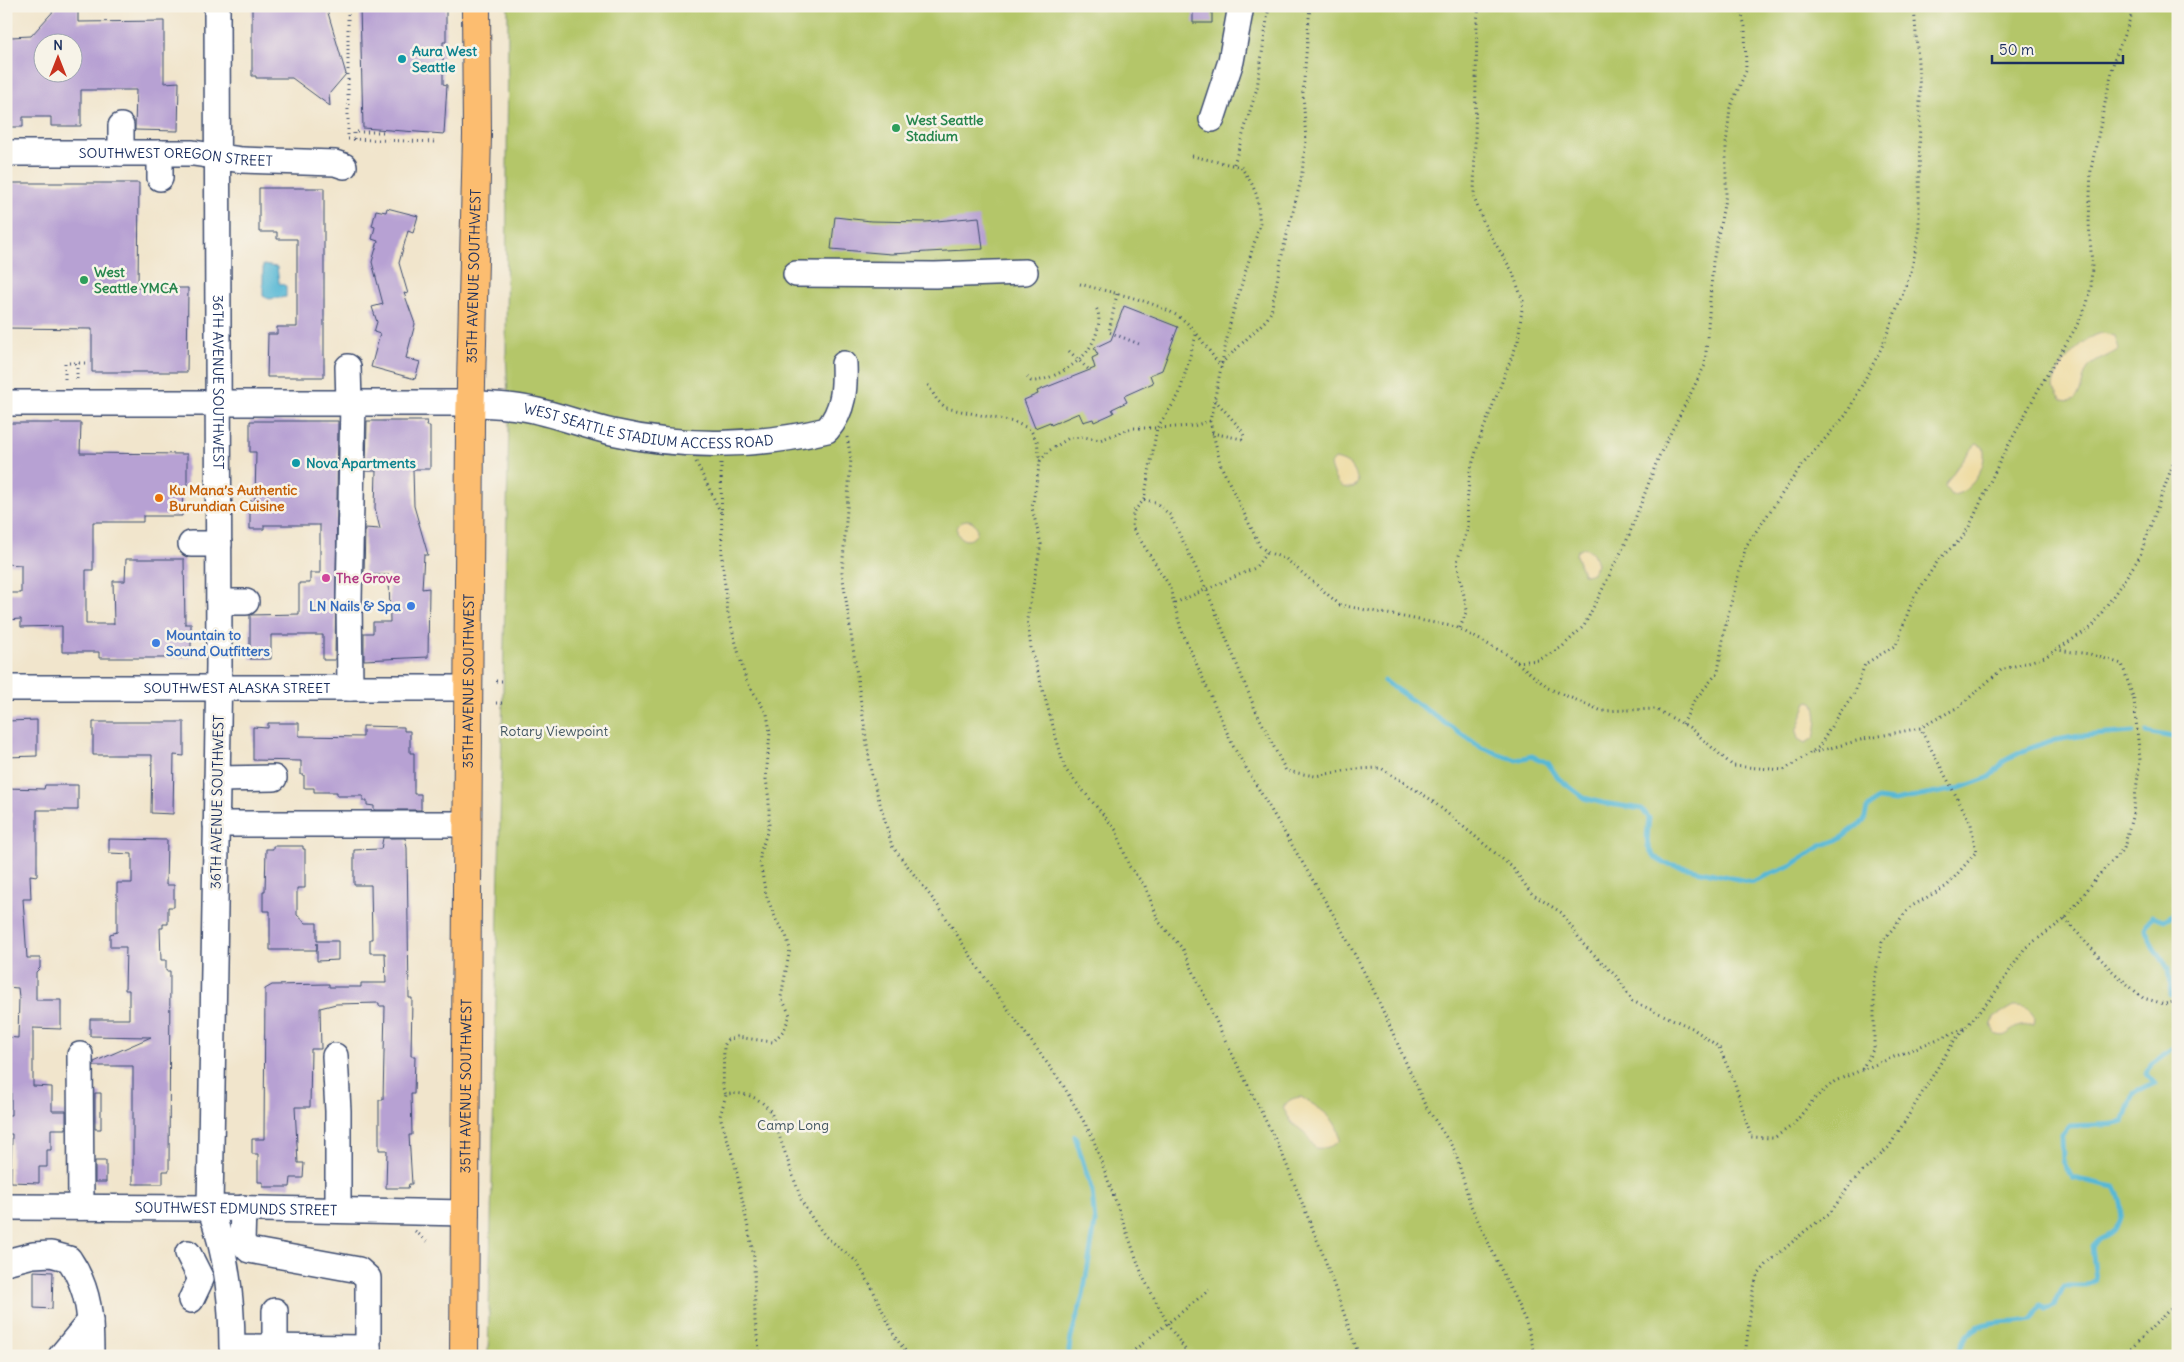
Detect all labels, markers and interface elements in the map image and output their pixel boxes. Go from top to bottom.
north arrow [32,32,82,82]
scale bar [1992,32,2123,64]
text: N [53,36,63,54]
text: 50 m [1999,40,2034,59]
place label: Aura West Seattle [412,42,477,76]
marker: Aura West Seattle [396,53,408,65]
place label: West Seattle Stadium [906,111,984,145]
marker: West Seattle Stadium [890,122,902,134]
street label: SOUTHWEST OREGON STREET [79,144,273,170]
street label: 35TH AVENUE SOUTHWEST [462,189,485,364]
place label: West Seattle YMCA [94,263,178,297]
marker: West Seattle YMCA [78,274,90,286]
street label: 36TH AVENUE SOUTHWEST [209,295,227,469]
street label: WEST SEATTLE STADIUM ACCESS ROAD [522,399,775,452]
place label: Nova Apartments [306,454,416,472]
marker: Nova Apartments [290,457,302,469]
place label: Ku Mana’s Authentic Burundian Cuisine [169,481,297,515]
marker: Ku Mana’s Authentic Burundian Cuisine [153,492,165,504]
place label: The Grove [336,569,401,587]
marker: The Grove [320,572,332,584]
street label: 35TH AVENUE SOUTHWEST [459,594,478,768]
place label: LN Nails & Spa [309,597,401,615]
marker: LN Nails & Spa [405,600,417,612]
place label: Mountain to Sound Outfitters [166,626,270,660]
marker: Mountain to Sound Outfitters [150,637,162,649]
street label: SOUTHWEST ALASKA STREET [143,679,331,697]
street label: 36TH AVENUE SOUTHWEST [206,715,228,889]
park label: Rotary Viewpoint [500,722,608,740]
street label: 35TH AVENUE SOUTHWEST [456,999,475,1173]
park label: Camp Long [757,1116,829,1134]
street label: SOUTHWEST EDMUNDS STREET [135,1199,337,1219]

